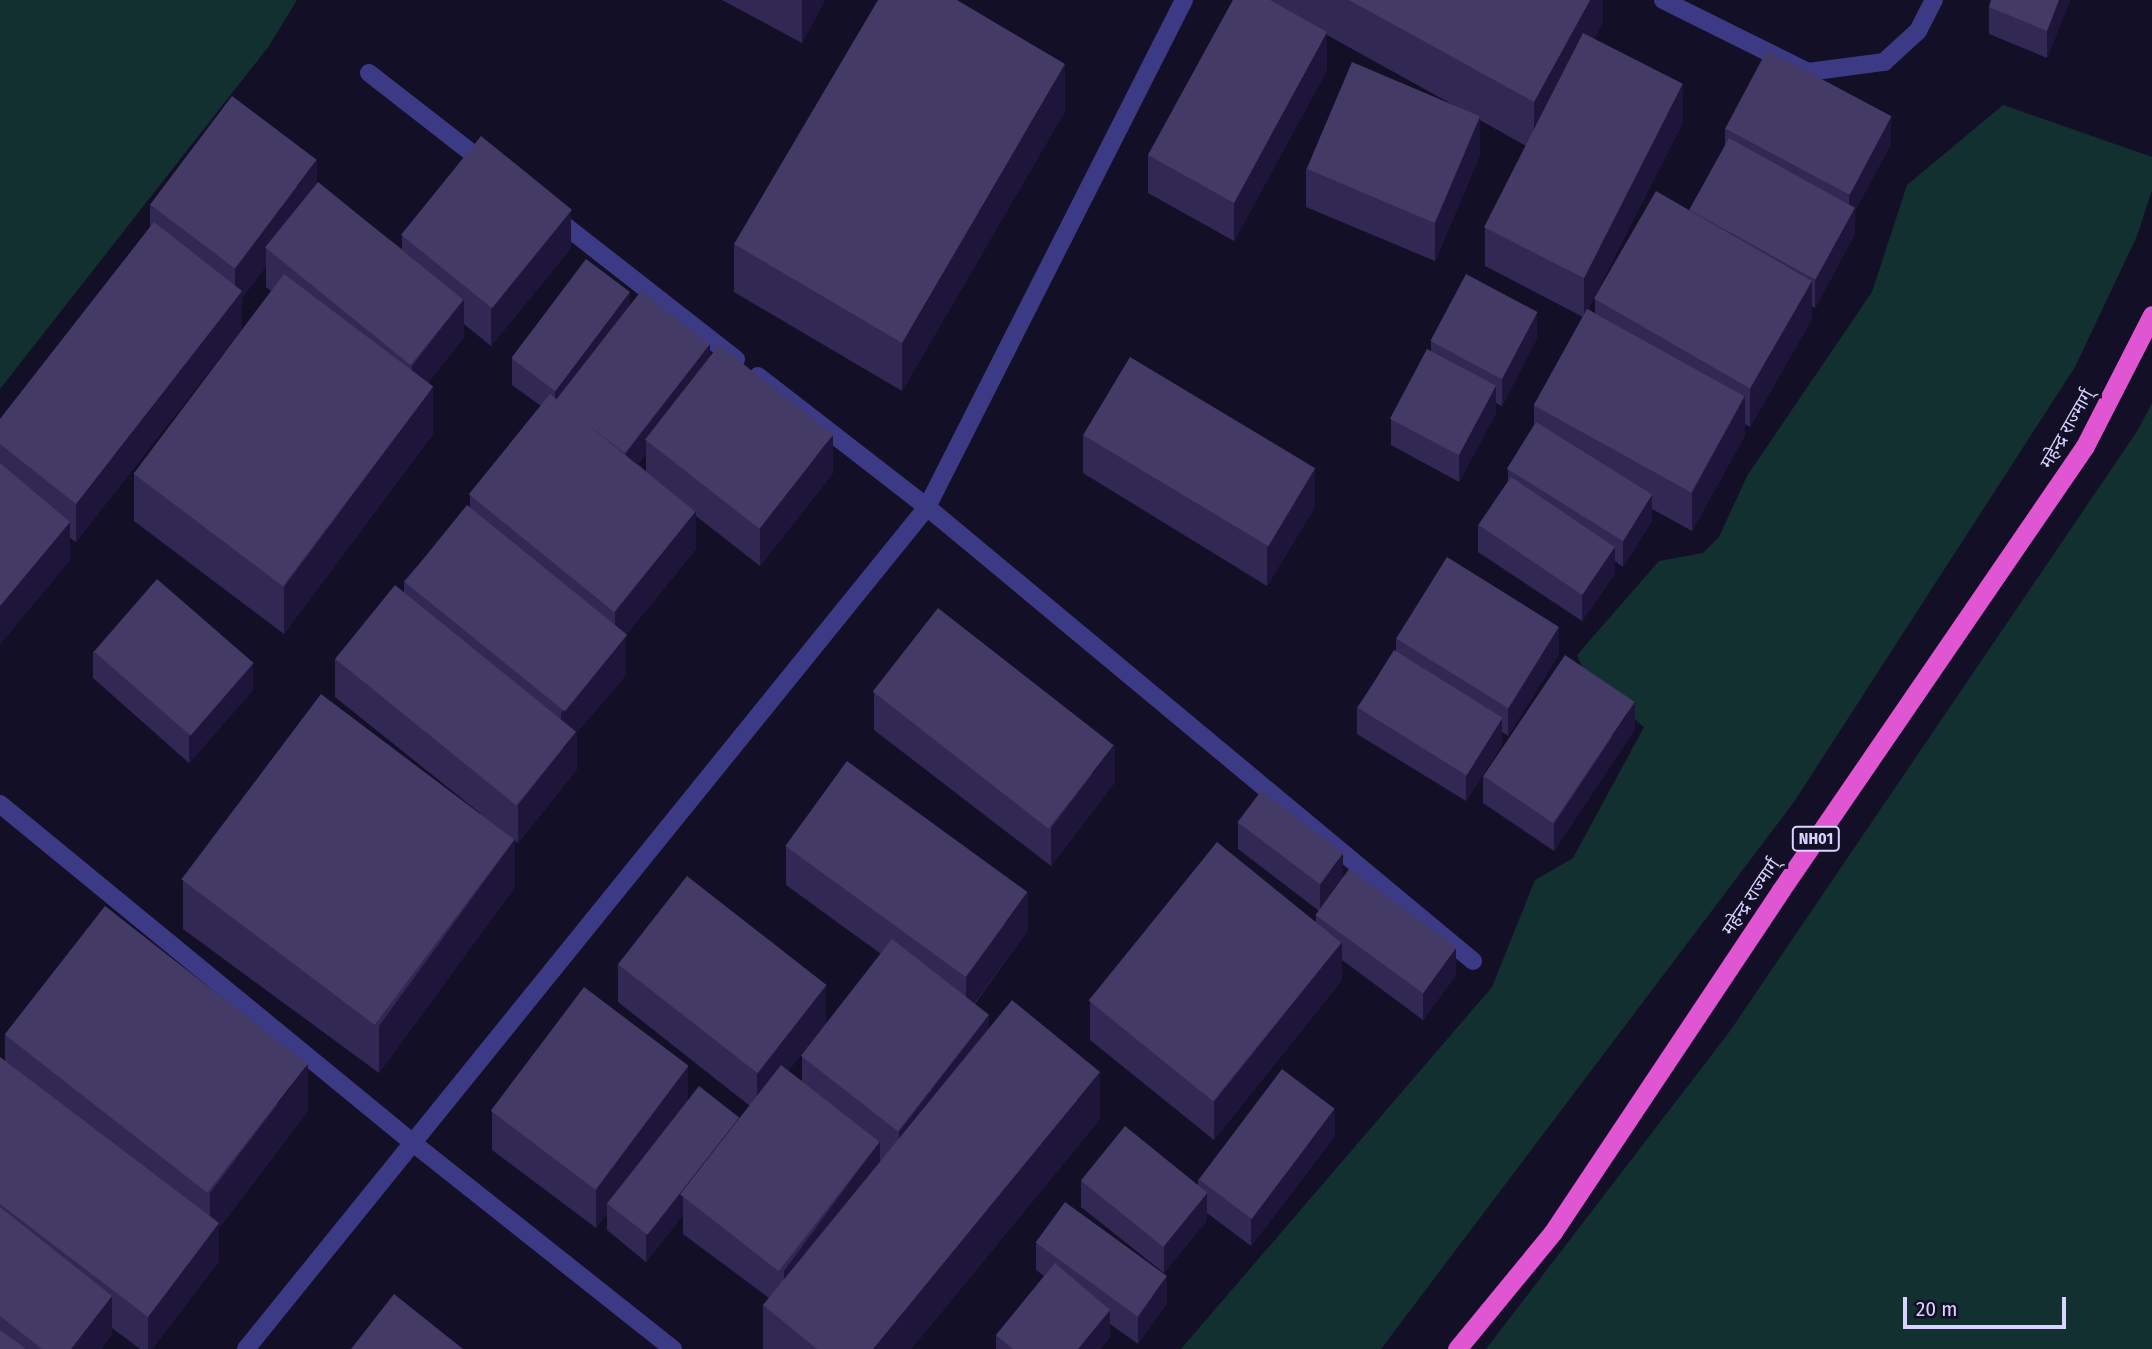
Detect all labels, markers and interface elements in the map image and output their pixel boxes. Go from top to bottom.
street label: महेन्द्र राज्मार्ग् [2036,386,2098,472]
road number: NH01 [1792,826,1840,852]
street label: महेन्द्र राज्मार्ग् [1718,855,1784,939]
scale bar [1907,1282,2070,1326]
text: 20 m [1916,1296,1957,1322]

